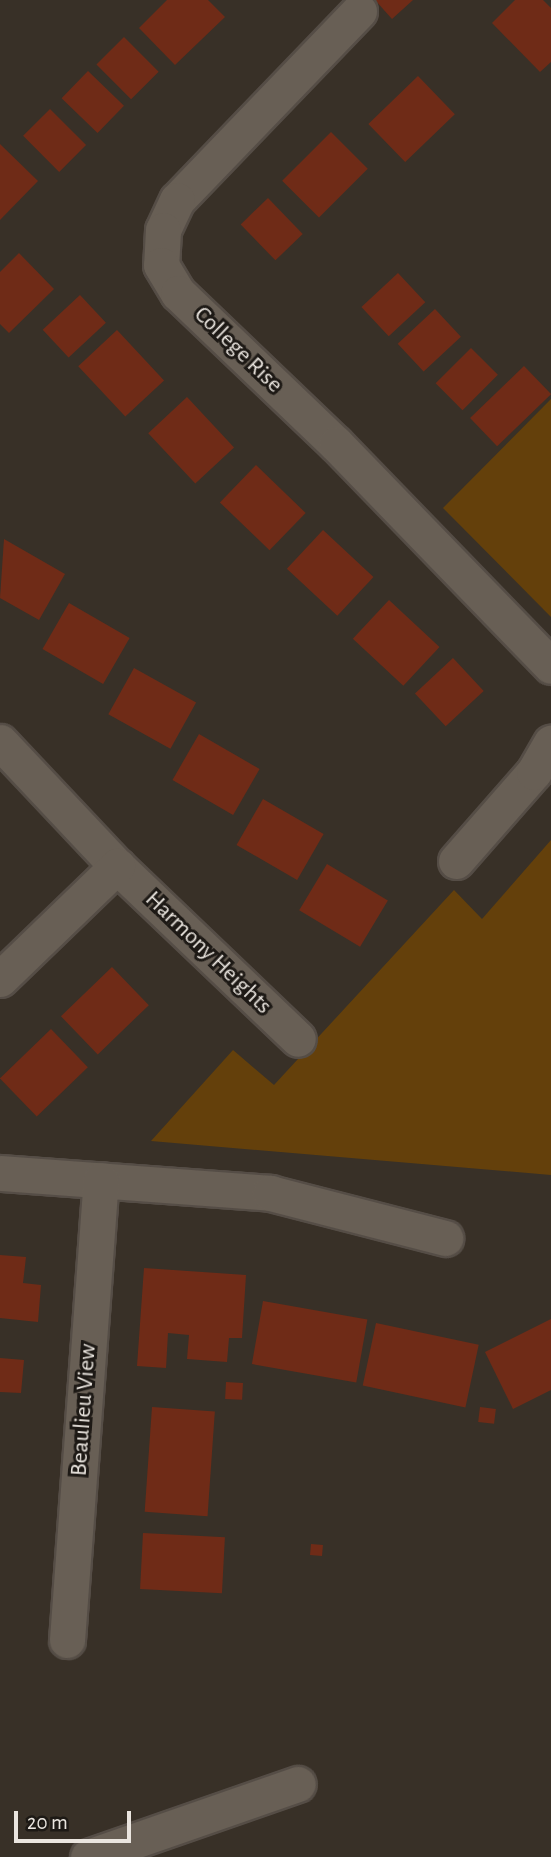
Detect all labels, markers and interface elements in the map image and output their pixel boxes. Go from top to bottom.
street label: College Rise [188,301,288,399]
street label: Harmony Heights [139,885,277,1021]
street label: Beaulieu View [65,1343,103,1477]
scale bar [18,1798,135,1842]
text: 20 m [27,1812,68,1833]

